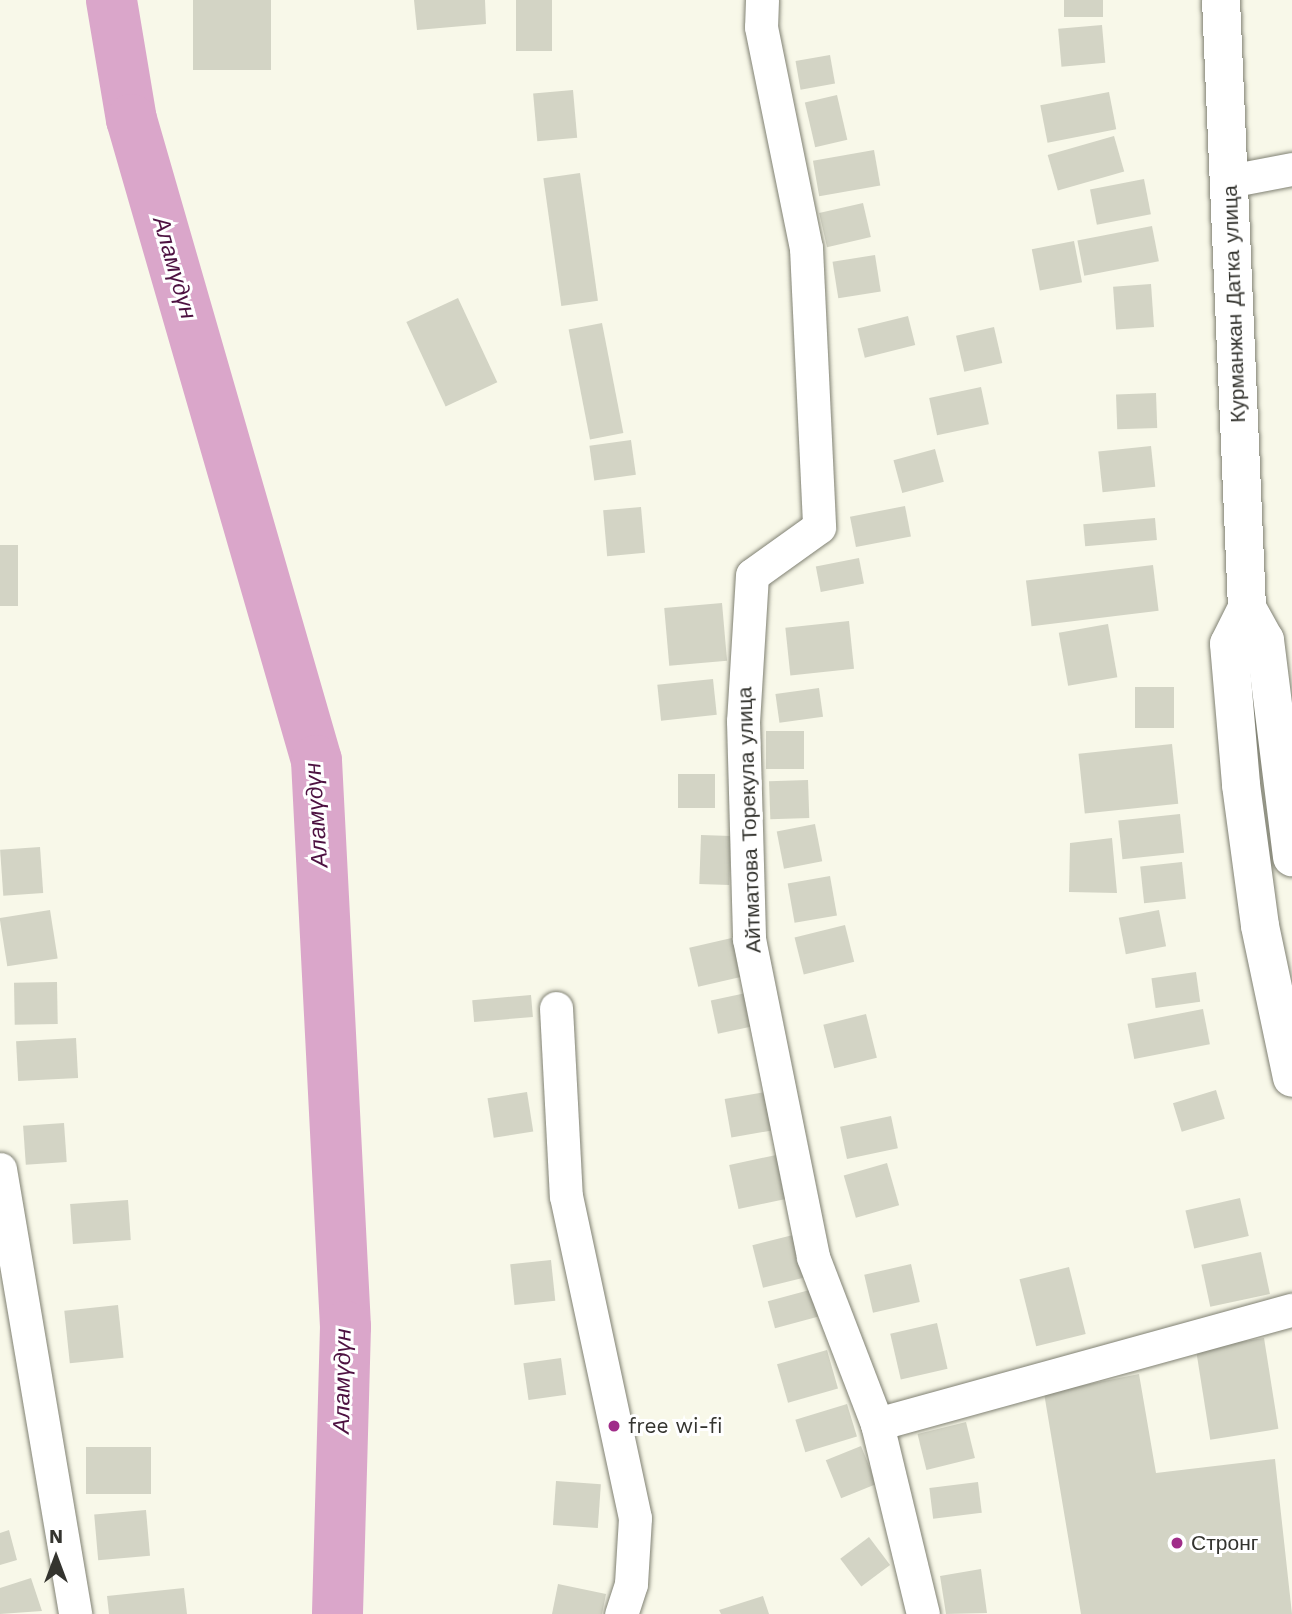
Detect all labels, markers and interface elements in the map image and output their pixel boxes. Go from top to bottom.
street label: Курманжан Датка улица [1217,185,1251,423]
water label: Аламүдүн [146,214,202,322]
street label: Айтматова Торекула улица [732,686,766,954]
water label: Аламүдүн [300,762,334,868]
water label: Аламүдүн [328,1328,358,1434]
place label: free wi-fi [628,1413,723,1439]
marker: free wi-fi [606,1418,622,1434]
north arrow [21,1523,91,1593]
text: N [49,1525,63,1548]
place label: Стронг [1191,1530,1258,1556]
marker: Стронг [1169,1535,1185,1551]

